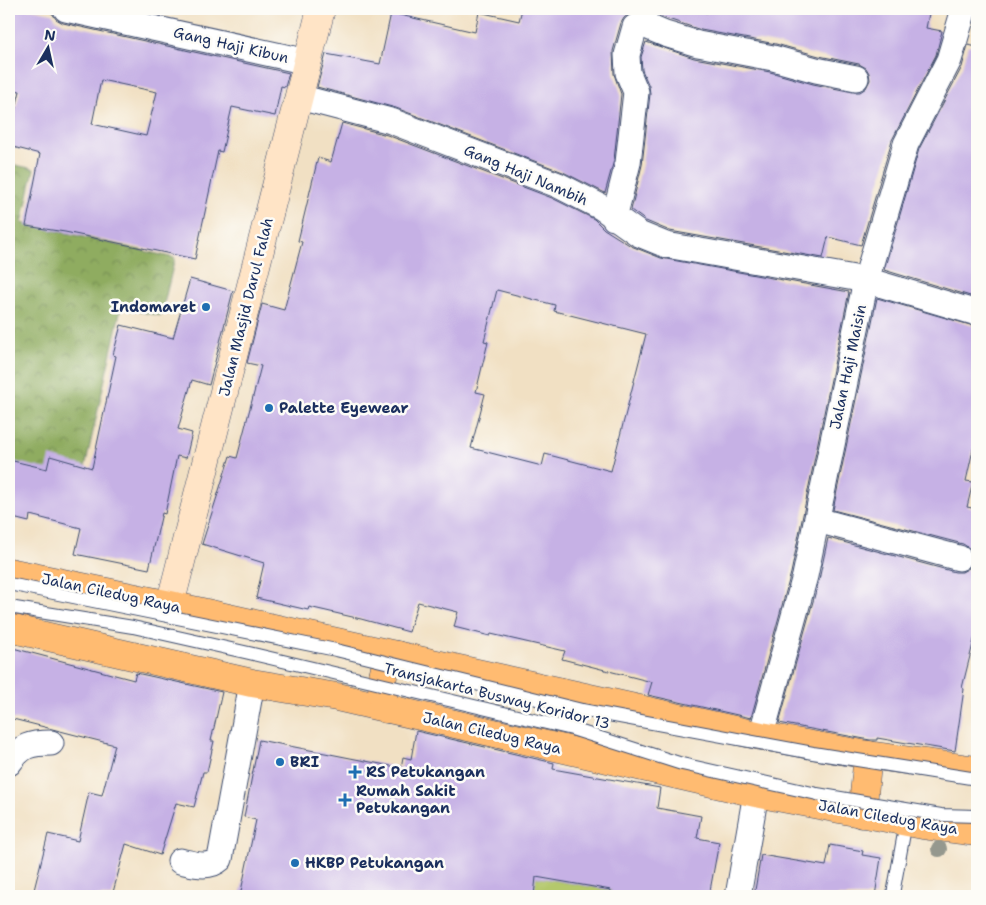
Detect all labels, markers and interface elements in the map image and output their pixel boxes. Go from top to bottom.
north arrow [22,22,72,72]
street label: Gang Haji Kibun [171,22,291,68]
text: N [43,25,57,45]
street label: Gang Haji Nambih [461,140,591,210]
street label: Jalan Masjid Darul Falah [214,216,278,398]
place label: Indomaret [111,297,196,317]
marker: Indomaret [200,301,212,313]
street label: Jalan Haji Maisin [825,303,871,431]
place label: Palette Eyewear [279,398,409,418]
marker: Palette Eyewear [263,402,275,414]
street label: Jalan Ciledug Raya [40,569,183,618]
street label: Transjakarta Busway Koridor 13 [382,658,612,734]
street label: Jalan Ciledug Raya [421,707,564,759]
place label: BRI [290,752,319,772]
marker: BRI [274,756,286,768]
place label: RS Petukangan [366,762,485,782]
marker: RS Petukangan [348,765,362,779]
place label: Rumah Sakit Petukangan [356,781,455,818]
marker: Rumah Sakit Petukangan [338,793,352,807]
street label: Jalan Ciledug Raya [817,795,960,839]
place label: HKBP Petukangan [305,853,444,873]
marker: HKBP Petukangan [289,857,301,869]

